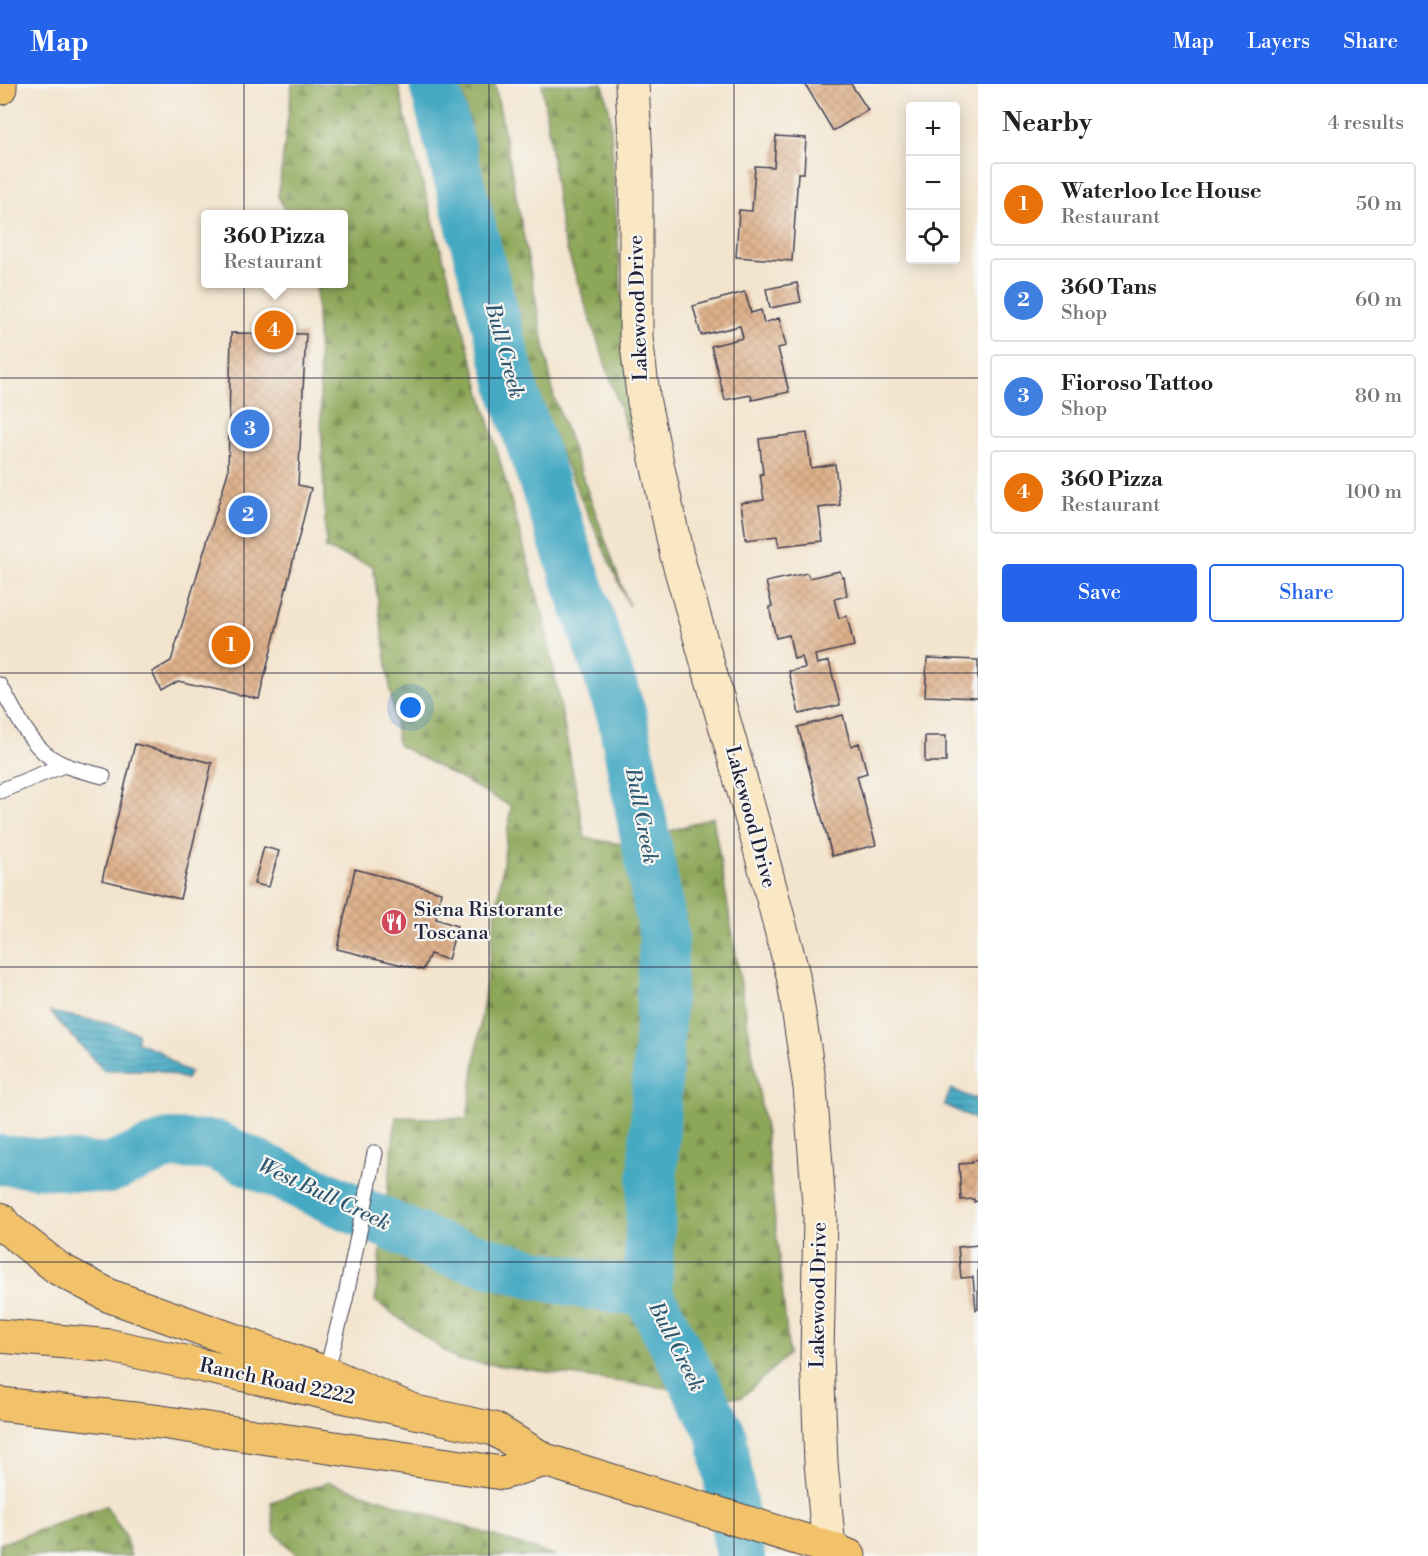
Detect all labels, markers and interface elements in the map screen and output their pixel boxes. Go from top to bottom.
text: Map [30,25,89,60]
text: Map [1173,29,1214,55]
text: Layers [1247,29,1310,55]
text: Share [1343,29,1398,55]
map controls [906,102,960,264]
button: + [906,102,960,156]
text: Nearby [1002,107,1092,139]
text: 4 results [1327,111,1404,136]
button: − [906,156,960,210]
text: Waterloo Ice House [1061,178,1262,205]
text: 1 [1019,192,1028,217]
text: 50 m [1356,192,1402,217]
text: Restaurant [1061,205,1160,230]
popup [201,210,348,288]
button: locate [906,210,960,264]
text: 360 Pizza [224,223,325,250]
street label: Lakewood Drive [624,235,654,381]
text: Restaurant [224,250,323,275]
text: 360 Tans [1061,274,1157,301]
text: 2 [1017,288,1030,313]
text: 60 m [1355,288,1402,313]
water label: Bull Creek [479,300,529,402]
text: Shop [1061,301,1107,326]
pin: 4 [254,308,294,352]
text: Fioroso Tattoo [1061,370,1214,397]
text: 3 [1017,384,1030,409]
text: 80 m [1355,384,1402,409]
text: Shop [1061,397,1107,422]
pin: 3 [230,406,270,452]
text: 360 Pizza [1061,466,1163,493]
text: 4 [1017,480,1030,505]
text: 100 m [1346,480,1402,505]
pin: 2 [228,492,268,538]
text: Restaurant [1061,493,1160,518]
button: Save [1002,564,1197,622]
button: Share [1209,564,1404,622]
pin: 1 [212,622,250,668]
your location [396,693,425,722]
street label: Lakewood Drive [719,743,781,891]
water label: Bull Creek [619,765,663,866]
place label: Siena Ristorante Toscana [414,898,563,946]
restaurant icon: Siena Ristorante Toscana [379,907,409,937]
water label: West Bull Creek [254,1153,394,1237]
street label: Lakewood Drive [805,1222,833,1368]
water label: Bull Creek [642,1297,710,1396]
street label: Ranch Road 2222 [197,1353,357,1411]

